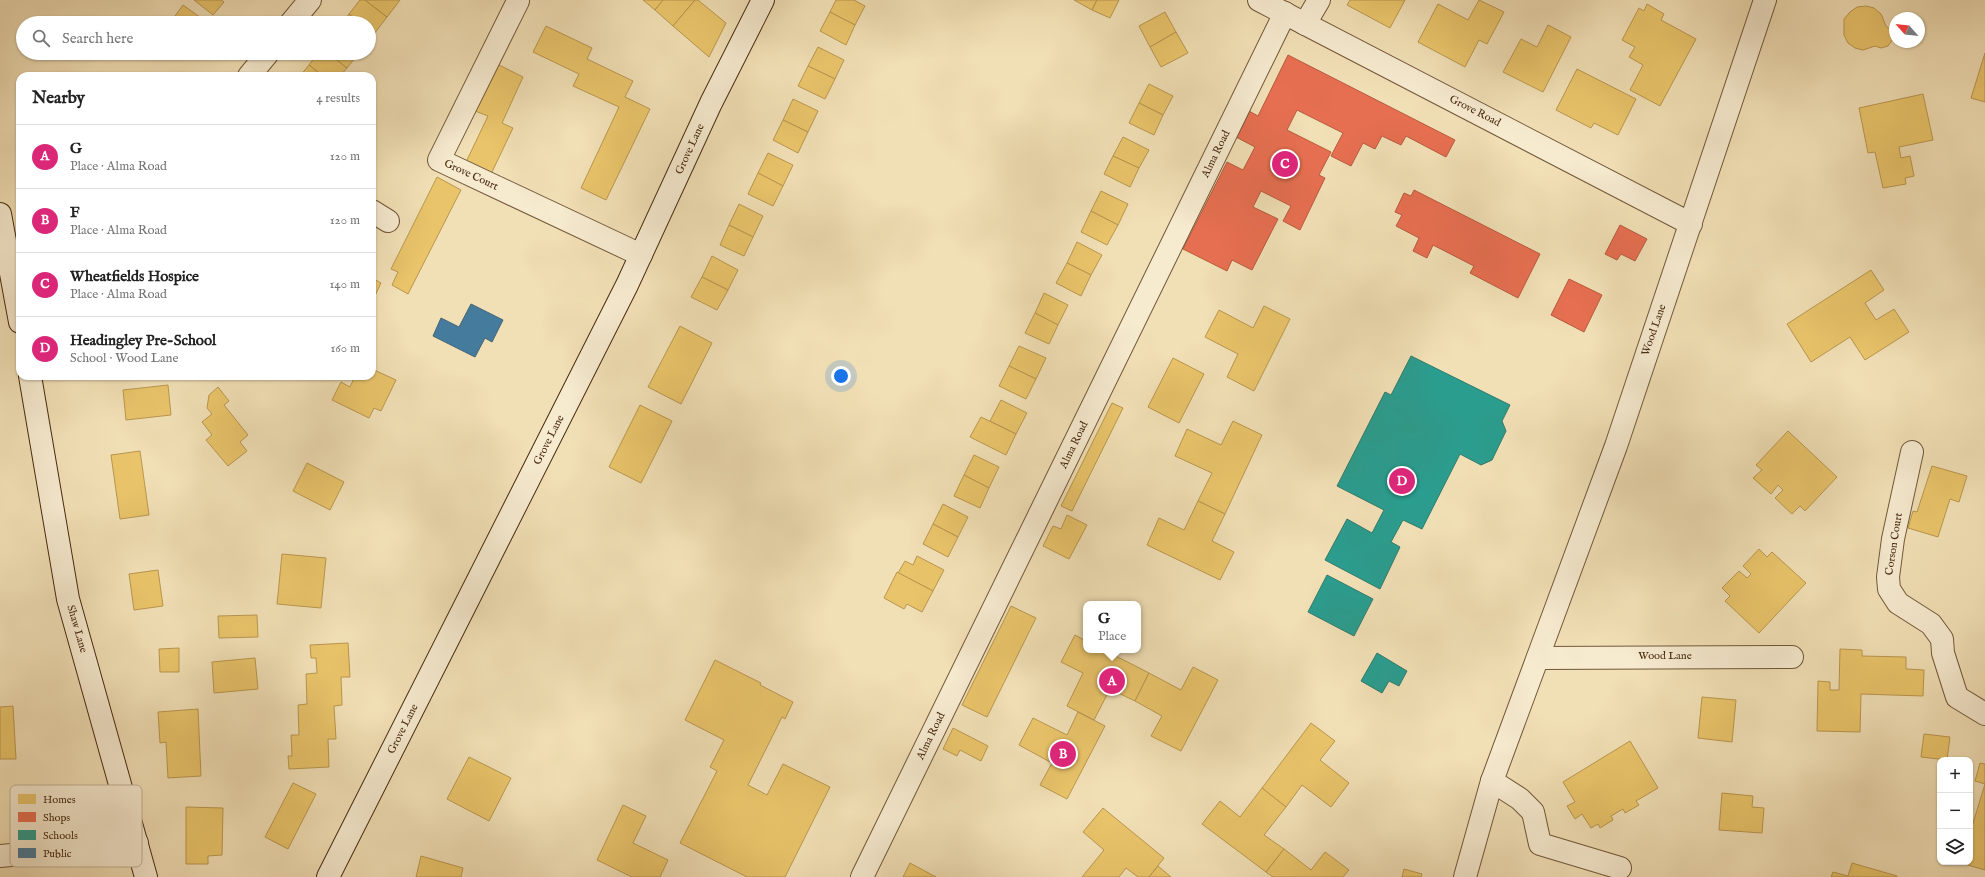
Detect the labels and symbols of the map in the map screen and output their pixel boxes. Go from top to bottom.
north arrow [1889,12,1925,48]
street label: Grove Road [1447,92,1503,130]
street label: Grove Lane [672,121,708,177]
street label: Alma Road [1198,128,1234,181]
pin: C [1272,149,1298,179]
street label: Grove Court [442,156,501,194]
street label: Wood Lane [1639,302,1669,358]
your location [831,366,851,386]
street label: Grove Lane [530,413,568,467]
street label: Alma Road [1056,419,1092,472]
pin: D [1389,466,1415,496]
street label: Corson Court [1882,512,1906,576]
street label: Shaw Lane [63,603,91,655]
street label: Wood Lane [1638,649,1692,663]
pin: A [1099,666,1125,696]
street label: Grove Lane [384,702,422,756]
street label: Alma Road [913,710,949,763]
pin: B [1050,739,1076,769]
legend [10,785,142,867]
text: Homes [43,793,76,807]
text: Shops [43,811,70,825]
text: Schools [43,829,78,843]
text: Public [43,847,72,861]

